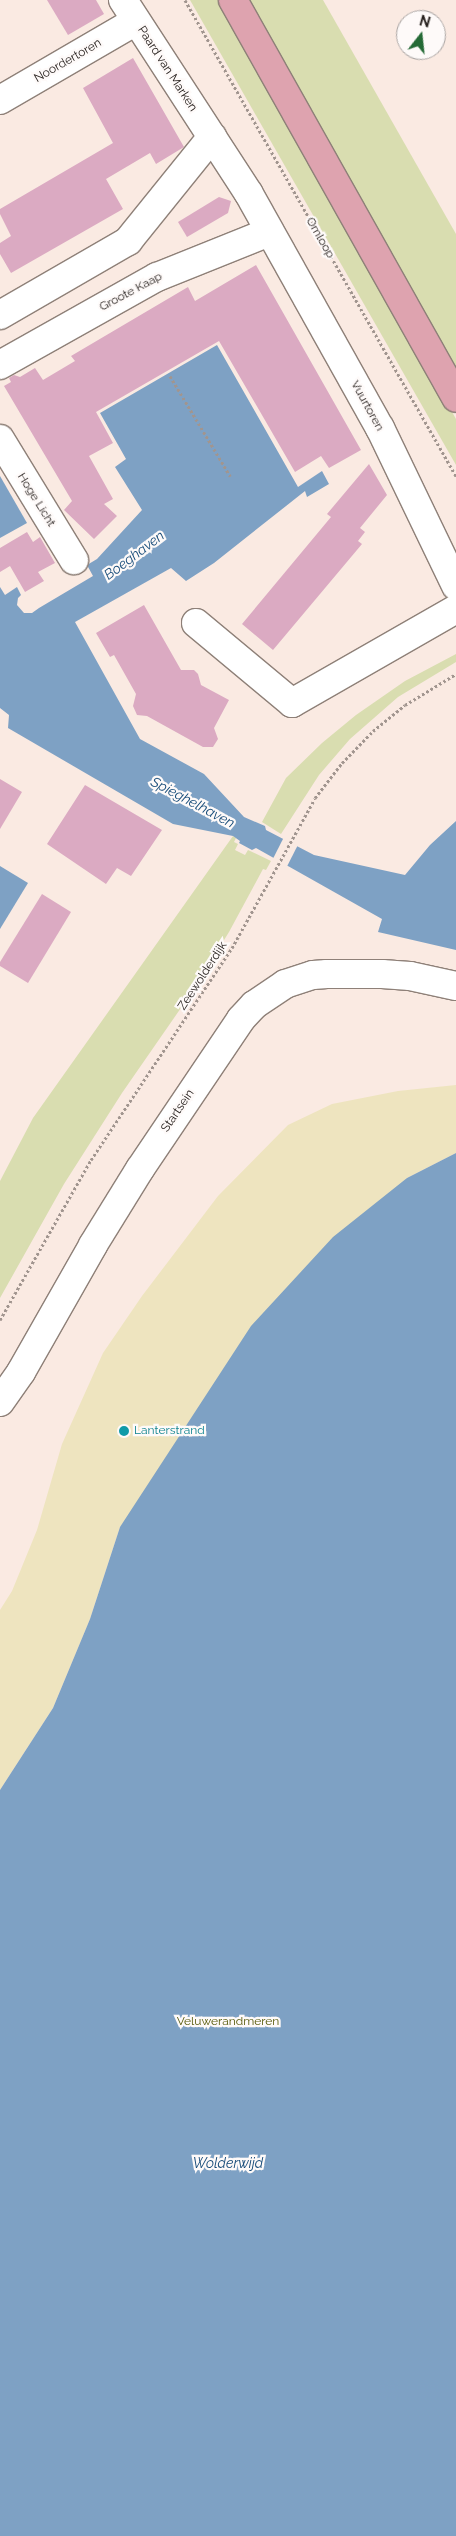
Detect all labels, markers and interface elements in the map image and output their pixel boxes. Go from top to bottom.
north arrow [396,10,446,60]
text: N [418,12,432,31]
street label: Paard van Marken [134,23,200,115]
street label: Noordertoren [32,36,104,86]
street label: Omloop [303,215,337,261]
street label: Groote Kaap [97,269,165,315]
street label: Vuurtoren [347,378,387,434]
street label: Hoge Licht [14,471,58,529]
water label: Boeghaven [101,527,167,583]
water label: Spieghelhaven [148,773,238,831]
street label: Zeewolderdijk [175,939,231,1013]
street label: Startsein [158,1087,198,1135]
place label: Lanterstrand [134,1424,205,1438]
marker: Lanterstrand [118,1425,130,1437]
park label: Veluwerandmeren [177,2015,279,2029]
water label: Wolderwijd [193,2155,263,2171]

